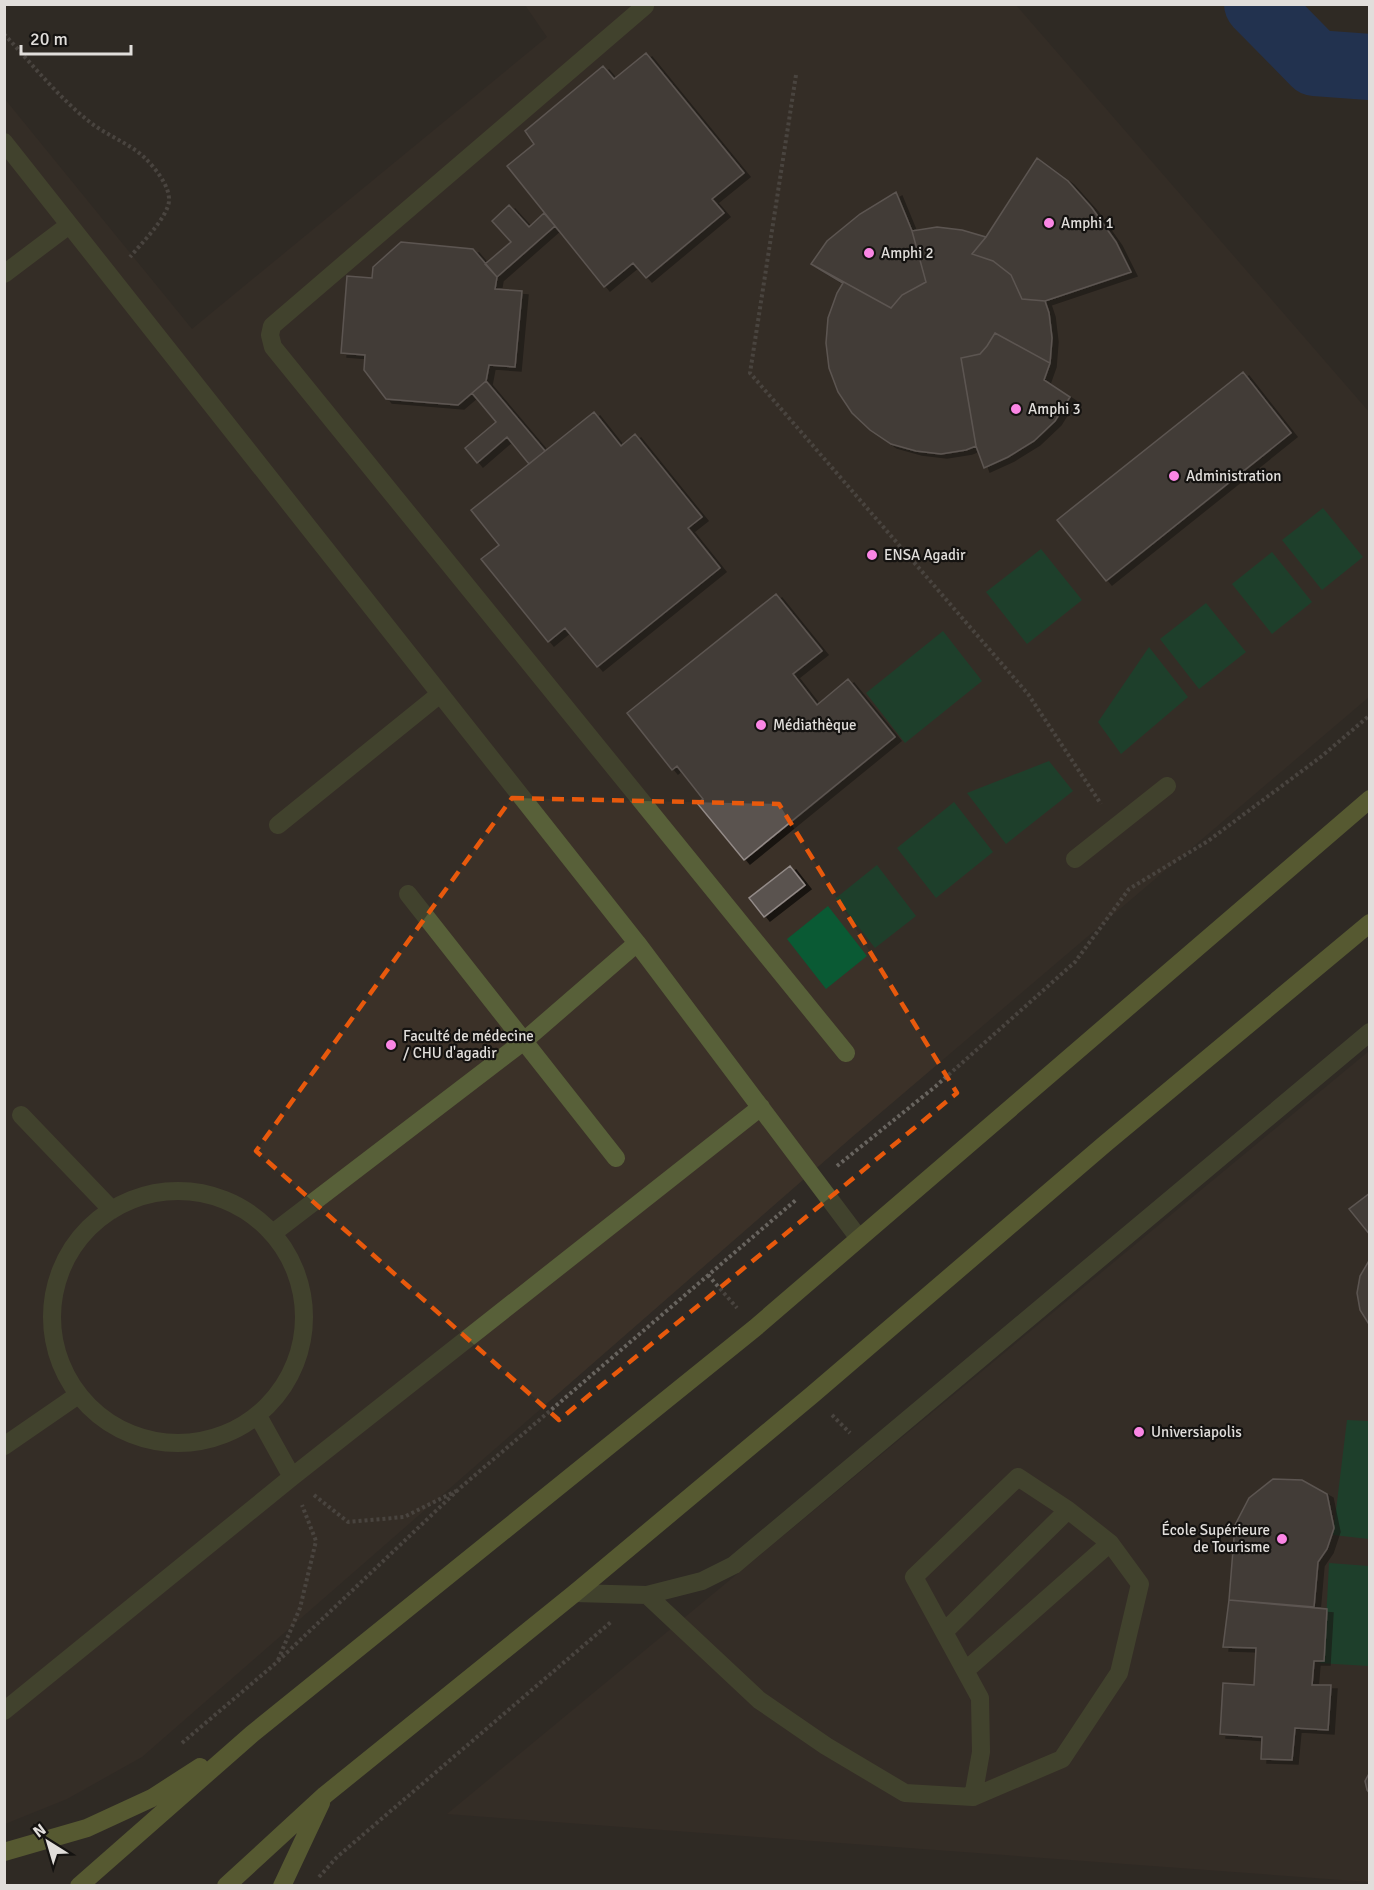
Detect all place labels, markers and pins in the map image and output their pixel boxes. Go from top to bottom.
place label: Amphi 1 [1061,214,1114,232]
marker: Amphi 1 [1042,216,1056,230]
place label: Amphi 2 [881,244,934,262]
marker: Amphi 2 [862,246,876,260]
place label: Amphi 3 [1028,400,1081,418]
marker: Amphi 3 [1009,402,1023,416]
place label: Administration [1186,467,1281,485]
marker: Administration [1167,469,1181,483]
place label: ENSA Agadir [884,546,966,564]
marker: ENSA Agadir [865,548,879,562]
place label: Médiathèque [773,716,857,734]
marker: Médiathèque [754,718,768,732]
place label: Faculté de médecine / CHU d'agadir [403,1027,534,1062]
marker: Faculté de médecine / CHU d'agadir [384,1038,398,1052]
place label: Universiapolis [1151,1423,1242,1441]
marker: Universiapolis [1132,1425,1146,1439]
place label: École Supérieure de Tourisme [1162,1520,1270,1556]
marker: École Supérieure de Tourisme [1275,1532,1289,1546]

